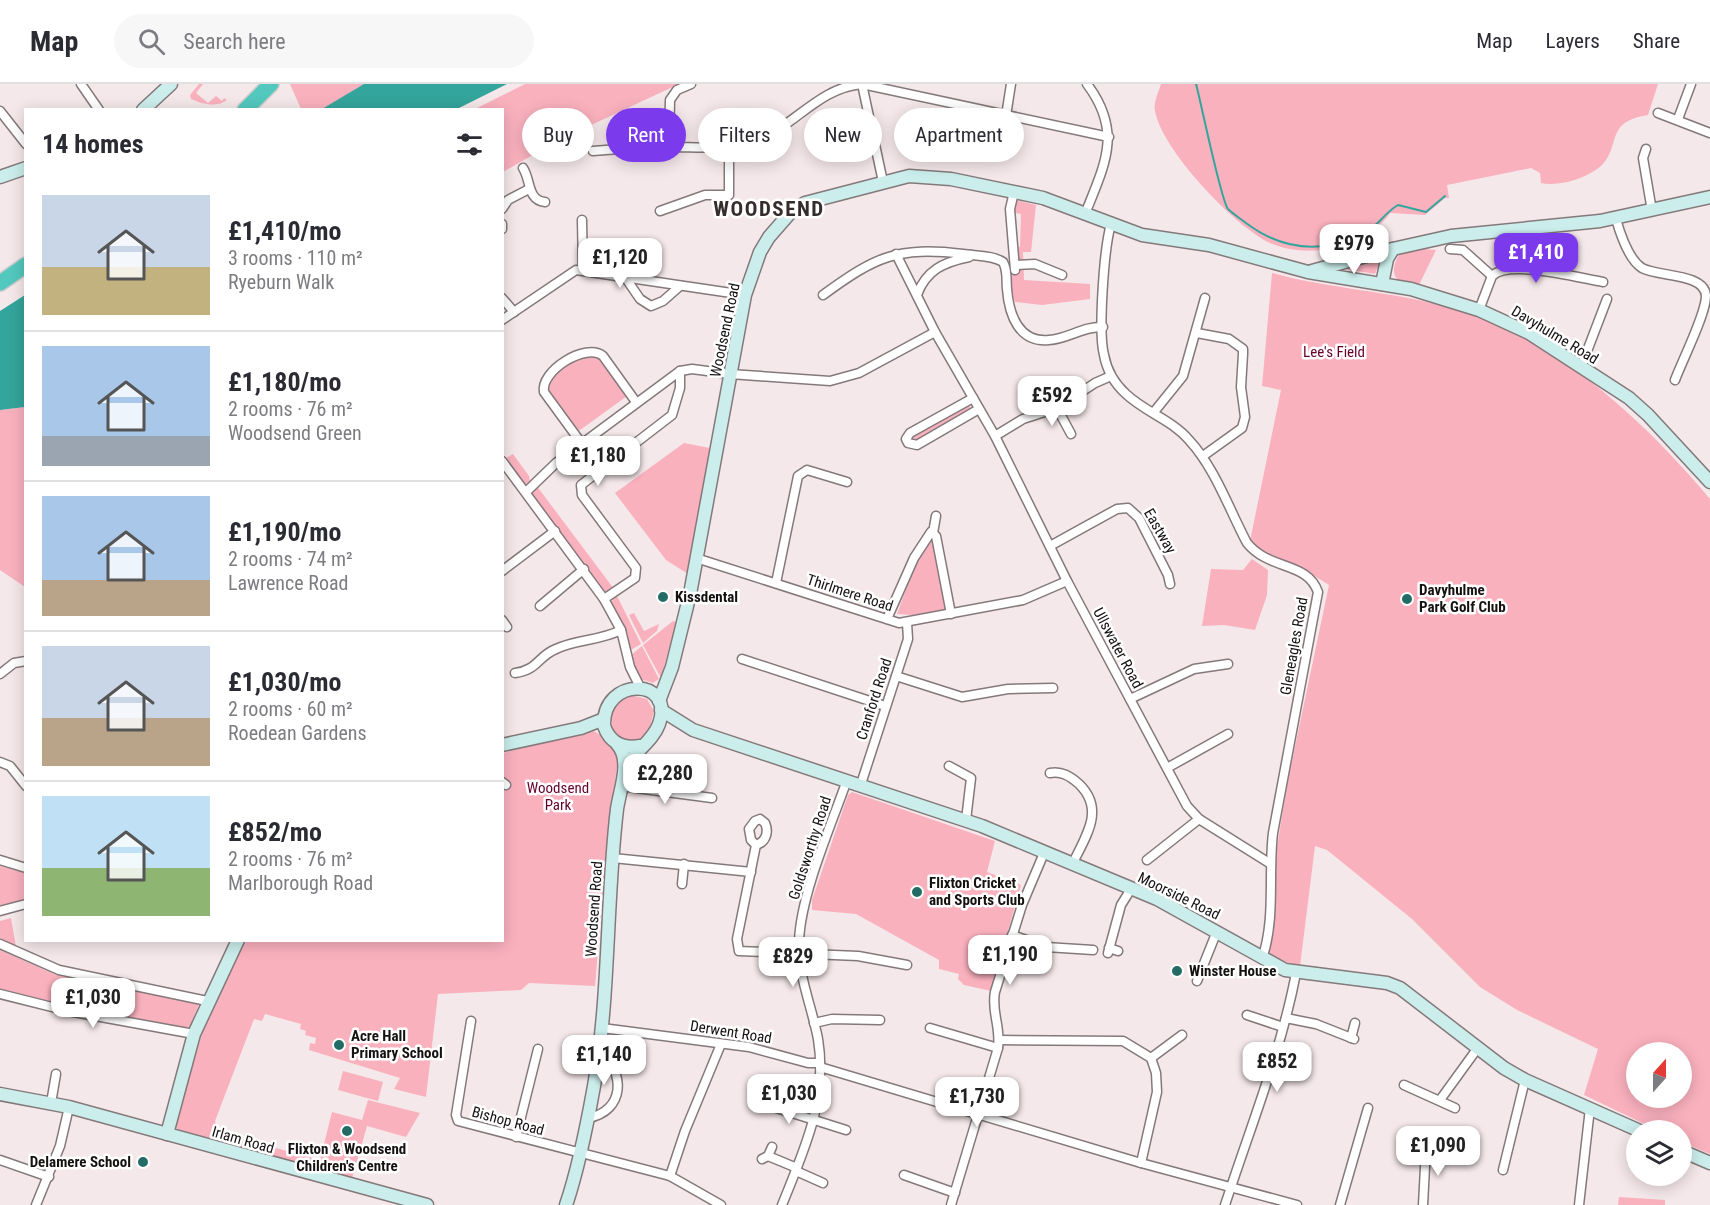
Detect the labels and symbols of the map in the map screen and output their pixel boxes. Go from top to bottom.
district label: WOODSEND [713,197,825,221]
pin: £979 [1318,224,1390,275]
pin: £1,410 [1487,233,1585,284]
pin: £1,120 [571,238,669,289]
street label: Woodsend Road [706,281,744,379]
street label: Davyhulme Road [1508,302,1602,368]
park label: Lee's Field [1303,343,1365,361]
pin: £592 [1016,376,1088,427]
pin: £1,180 [549,436,647,487]
street label: Eastway [1140,505,1180,557]
street label: Thirlmere Road [804,571,896,615]
place label: Davyhulme Park Golf Club [1419,581,1506,616]
place label: Kissdental [675,588,738,606]
marker: Kissdental [656,590,670,604]
marker: Davyhulme Park Golf Club [1400,592,1414,606]
street label: Gleneagles Road [1277,596,1311,696]
street label: Ullswater Road [1089,605,1147,691]
street label: Cranford Road [852,656,896,742]
pin: £2,280 [616,754,714,805]
park label: Woodsend Park [527,779,589,814]
street label: Goldsworthy Road [785,794,835,902]
street label: Woodsend Road [582,861,606,957]
street label: Moorside Road [1135,868,1223,924]
place label: Flixton Cricket and Sports Club [929,874,1025,909]
marker: Flixton Cricket and Sports Club [910,885,924,899]
pin: £1,190 [961,935,1059,986]
pin: £829 [757,937,829,988]
place label: Winster House [1189,962,1276,980]
marker: Winster House [1170,964,1184,978]
pin: £1,030 [44,978,142,1029]
street label: Derwent Road [689,1017,773,1047]
place label: Acre Hall Primary School [351,1027,443,1062]
pin: £1,140 [555,1035,653,1086]
marker: Acre Hall Primary School [332,1038,346,1052]
pin: £852 [1241,1042,1313,1093]
north arrow [1626,1042,1692,1108]
pin: £1,030 [740,1074,838,1125]
pin: £1,730 [928,1077,1026,1128]
street label: Bishop Road [470,1103,546,1139]
street label: Irlam Road [210,1123,276,1157]
marker: Flixton & Woodsend Children's Centre [340,1124,354,1138]
pin: £1,090 [1389,1126,1487,1177]
place label: Flixton & Woodsend Children's Centre [288,1140,406,1175]
place label: Delamere School [30,1153,131,1171]
marker: Delamere School [136,1155,150,1169]

